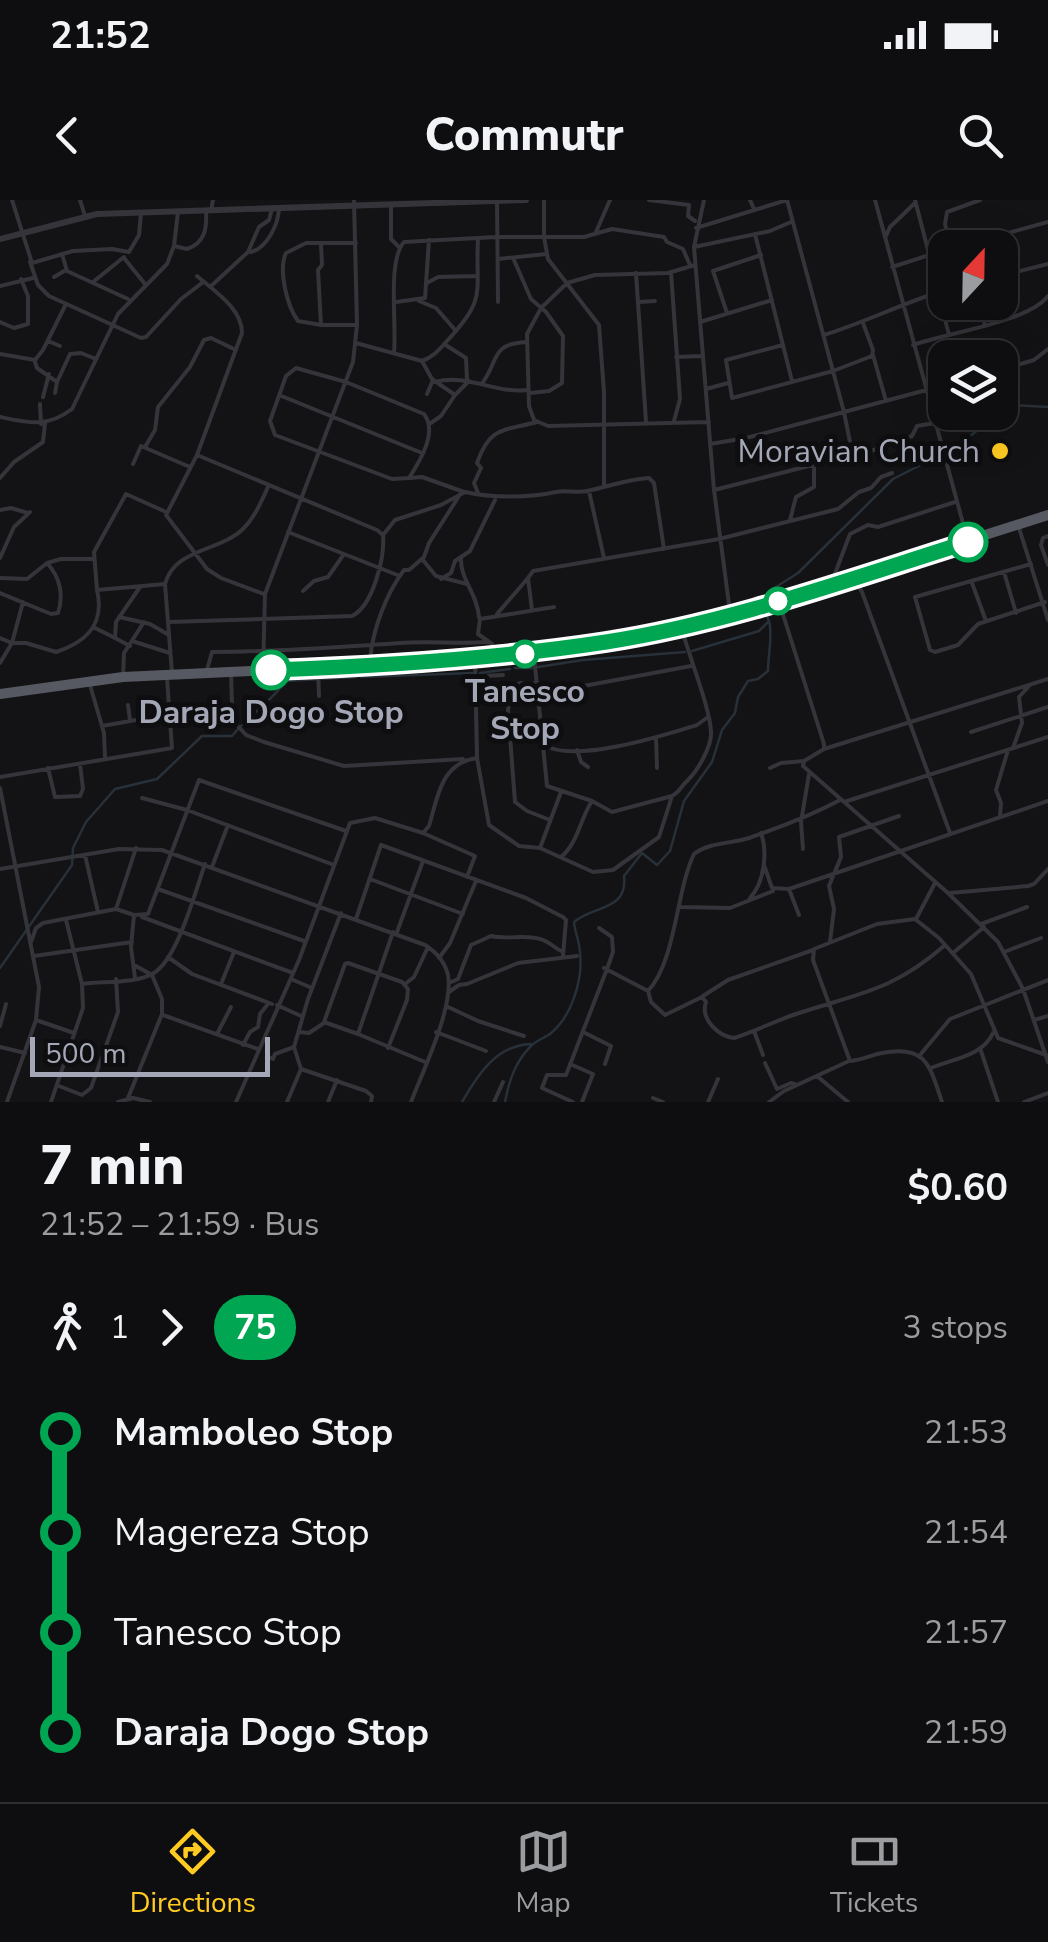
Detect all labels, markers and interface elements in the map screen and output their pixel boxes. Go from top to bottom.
text: 21:52 [50,10,151,61]
text: Commutr [425,105,623,166]
icon: back [40,108,95,163]
icon: search [953,108,1008,163]
north arrow [928,230,1018,320]
map controls [928,230,1018,430]
button: layers [928,340,1018,430]
place label: Moravian Church [738,430,980,473]
marker: Moravian Church [989,440,1011,462]
unlabelled marker [949,523,987,561]
unlabelled marker [765,588,791,614]
marker: Tanesco Stop [512,641,538,667]
marker: Daraja Dogo Stop [252,651,290,689]
place label: Tanesco Stop [465,670,585,750]
place label: Daraja Dogo Stop [138,691,404,734]
scale bar [30,1032,270,1076]
text: 500 m [45,1035,127,1073]
text: 7 min [40,1128,185,1203]
text: $0.60 [907,1162,1008,1213]
text: 21:52 – 21:59 · Bus [40,1203,319,1246]
icon: walk [40,1300,95,1355]
icon: forward [144,1300,199,1355]
text: 75 [234,1304,276,1351]
text: 1 [110,1306,129,1349]
text: 3 stops [902,1306,1008,1349]
text: Mamboleo Stop [114,1407,393,1458]
text: 21:53 [924,1411,1008,1454]
text: Magereza Stop [114,1507,370,1558]
text: 21:54 [924,1511,1008,1554]
text: Tanesco Stop [114,1607,342,1658]
text: 21:57 [924,1611,1008,1654]
text: Daraja Dogo Stop [114,1707,429,1758]
text: 21:59 [924,1711,1008,1754]
tab: Directions [130,1824,256,1922]
tab: Map [515,1824,571,1922]
tab: Tickets [830,1824,918,1922]

